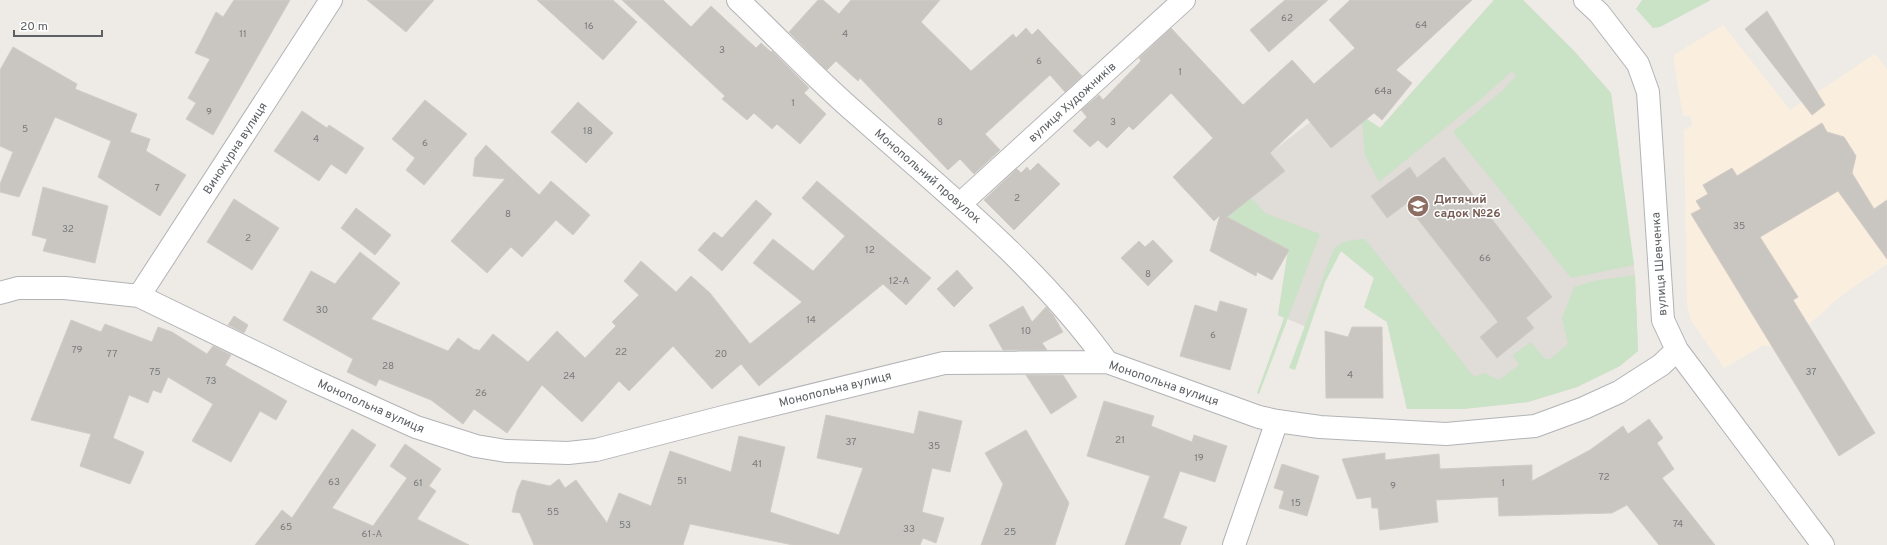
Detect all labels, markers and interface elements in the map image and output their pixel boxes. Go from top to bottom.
scale bar [14,12,102,38]
house number: 62 [1281,12,1293,25]
text: 20 m [20,19,48,35]
house number: 64 [1415,19,1427,32]
house number: 16 [584,20,594,33]
house number: 11 [239,28,247,41]
house number: 4 [842,28,848,41]
house number: 3 [719,44,725,57]
house number: 6 [1036,55,1042,68]
street label: вулиця Художників [1025,59,1120,146]
house number: 1 [1178,66,1182,79]
house number: 64а [1374,85,1392,98]
house number: 1 [791,97,795,110]
street label: Винокурна вулиця [200,99,272,198]
house number: 9 [206,106,212,119]
house number: 8 [937,116,943,129]
house number: 3 [1110,116,1116,129]
house number: 5 [22,123,28,136]
house number: 18 [583,125,593,138]
street label: Монопольний провулок [871,126,984,228]
house number: 4 [313,133,319,146]
house number: 6 [422,137,428,150]
house number: 7 [154,182,160,195]
house number: 2 [1014,192,1020,205]
place label: Дитячий садок №26 [1434,192,1501,222]
school or university icon: Дитячий садок №26 [1405,193,1431,219]
house number: 8 [505,208,511,221]
street label: вулиця Шевченка [1648,212,1672,316]
house number: 35 [1733,220,1745,233]
house number: 32 [62,223,74,236]
house number: 2 [245,232,251,245]
house number: 12 [865,244,875,257]
house number: 66 [1479,252,1491,265]
house number: 8 [1145,268,1151,281]
house number: 12-А [889,275,909,288]
house number: 30 [316,304,328,317]
house number: 14 [806,314,816,327]
house number: 10 [1021,325,1031,338]
house number: 6 [1210,329,1216,342]
house number: 79 [71,344,83,357]
house number: 22 [615,346,627,359]
house number: 77 [107,348,117,361]
house number: 20 [715,348,727,361]
street label: Монопольна вулиця [1106,358,1221,410]
house number: 28 [382,360,394,373]
house number: 75 [149,366,161,379]
house number: 37 [1805,366,1817,379]
street label: Монопольна вулиця [777,368,893,412]
house number: 4 [1347,369,1353,382]
house number: 24 [563,370,575,383]
house number: 73 [205,375,217,388]
street label: Монопольна вулиця [315,376,427,438]
house number: 26 [475,387,487,400]
house number: 21 [1115,434,1125,447]
house number: 37 [845,436,857,449]
house number: 35 [928,440,940,453]
house number: 19 [1194,452,1204,465]
house number: 41 [752,458,762,471]
house number: 72 [1598,471,1610,484]
house number: 51 [677,475,687,488]
house number: 63 [328,476,340,489]
house number: 61 [413,477,423,490]
house number: 1 [1501,477,1505,490]
house number: 9 [1390,480,1396,493]
house number: 15 [1291,497,1301,510]
house number: 55 [547,506,559,519]
house number: 74 [1673,518,1683,531]
house number: 53 [619,519,631,532]
house number: 65 [280,521,292,534]
house number: 33 [903,523,915,536]
house number: 25 [1004,526,1016,539]
house number: 61-А [362,528,383,541]

